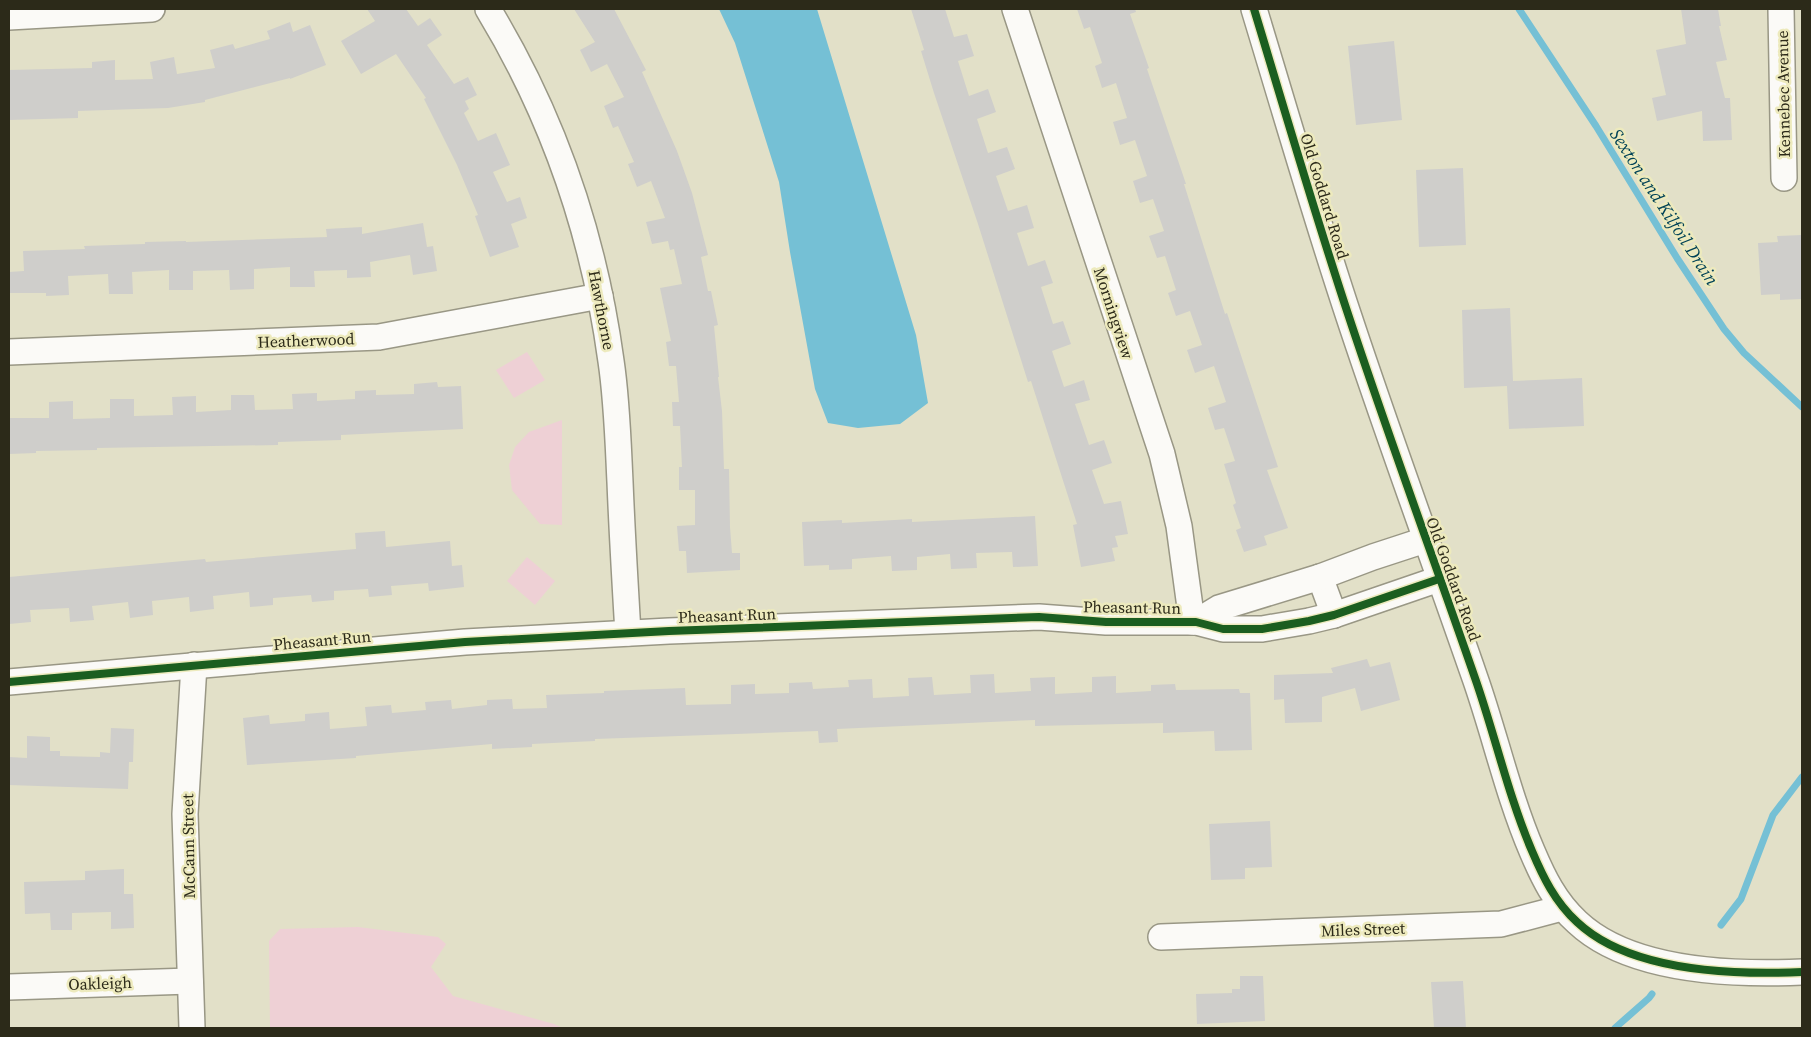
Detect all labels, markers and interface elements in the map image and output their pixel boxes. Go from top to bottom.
street label: Kennebec Avenue [1771,30,1795,158]
water label: Sexton and Kilfoil Drain [1604,123,1725,290]
street label: Old Goddard Road [1295,130,1355,262]
street label: Morningview [1089,264,1139,362]
street label: Hawthorne [583,268,621,352]
street label: Heatherwood [257,327,355,353]
street label: Old Goddard Road [1421,514,1487,644]
street label: Pheasant Run [1083,595,1181,619]
street label: Pheasant Run [678,602,777,628]
street label: Pheasant Run [272,625,372,655]
street label: McCann Street [176,793,200,898]
street label: Miles Street [1321,917,1406,941]
street label: Oakleigh [68,971,133,995]

